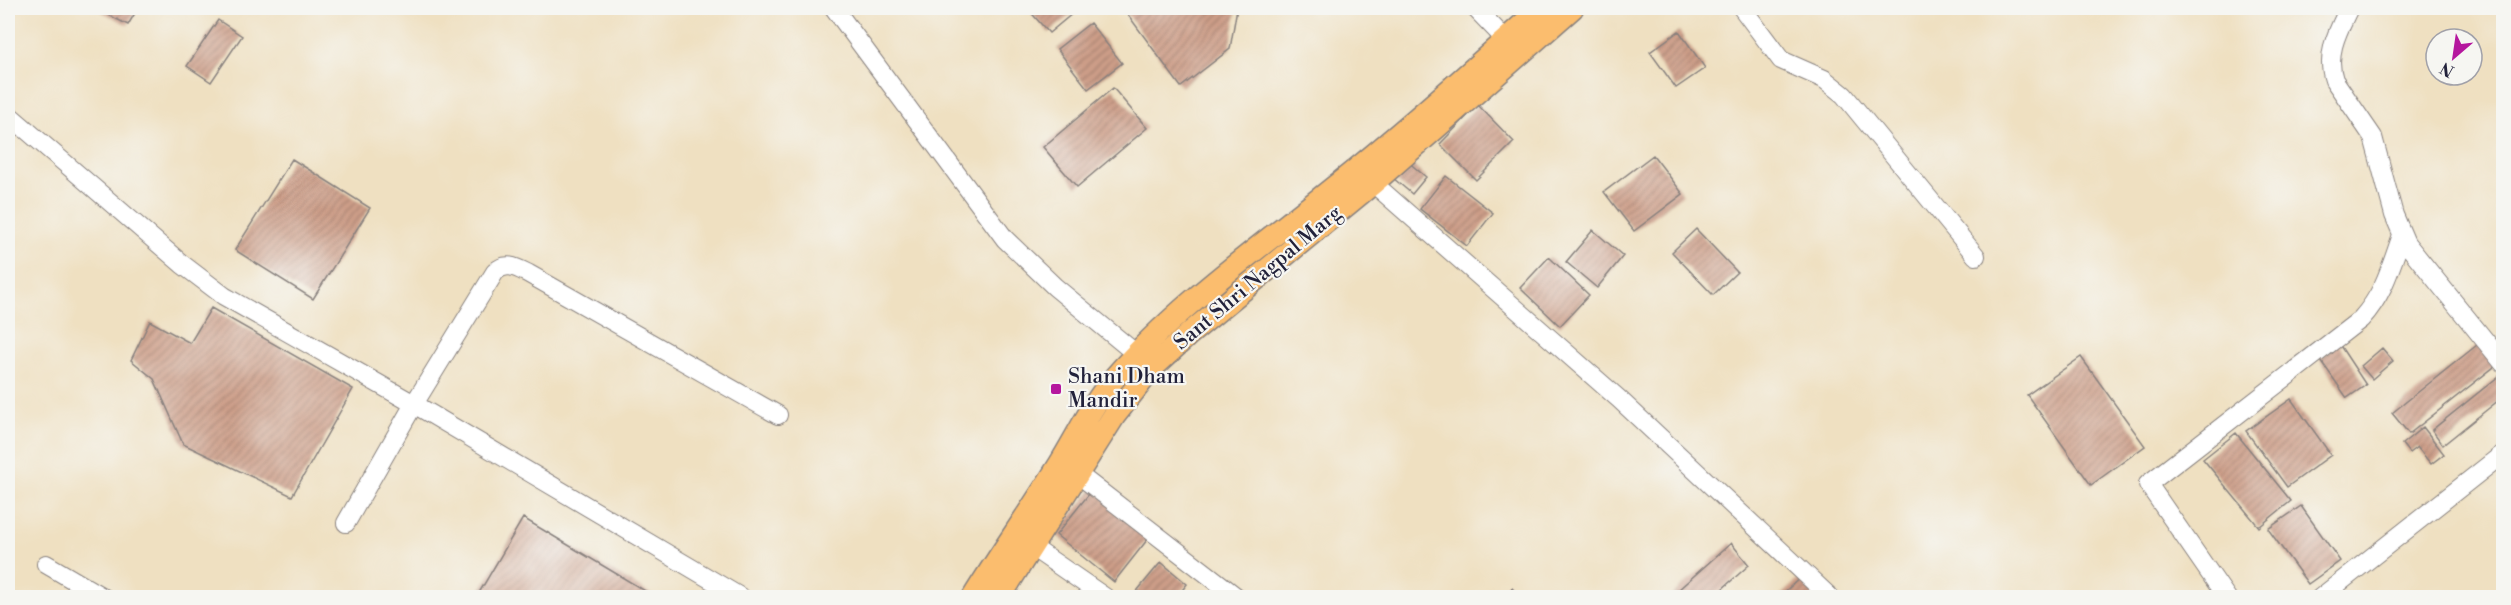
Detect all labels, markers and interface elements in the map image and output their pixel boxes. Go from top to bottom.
north arrow [2424,27,2484,87]
text: N [2437,57,2458,81]
street label: Sant Shri Nagpal Marg [1169,200,1347,356]
place label: Shani Dham Mandir [1068,364,1185,414]
marker: Shani Dham Mandir [1049,382,1063,396]

